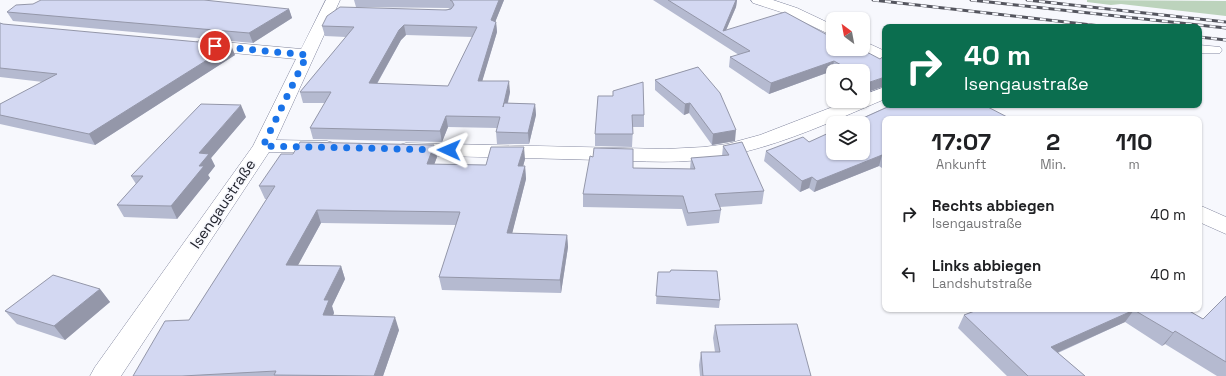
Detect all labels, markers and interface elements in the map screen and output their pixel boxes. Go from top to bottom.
north arrow [826,12,870,56]
map controls [826,12,870,160]
pin [198,29,232,63]
icon: arrive [204,35,226,57]
text: 40 m [964,37,1031,73]
icon: right [898,40,950,92]
button: search [826,64,870,108]
text: Isengaustraße [964,72,1089,95]
button: layers [826,116,870,160]
text: 17:07 [931,126,991,157]
text: 2 [1046,126,1060,157]
text: 110 [1115,126,1153,157]
position arrow [428,129,470,171]
street label: Isengaustraße [186,155,260,252]
text: Ankunft [936,156,986,173]
text: Min. [1040,156,1066,173]
text: m [1128,156,1140,173]
text: Rechts abbiegen [932,196,1054,215]
icon: right [898,203,920,225]
text: 40 m [1150,205,1186,224]
text: Isengaustraße [932,215,1022,232]
text: Links abbiegen [932,256,1041,275]
icon: left [898,263,920,285]
text: 40 m [1150,265,1186,284]
text: Landshutstraße [932,275,1032,292]

